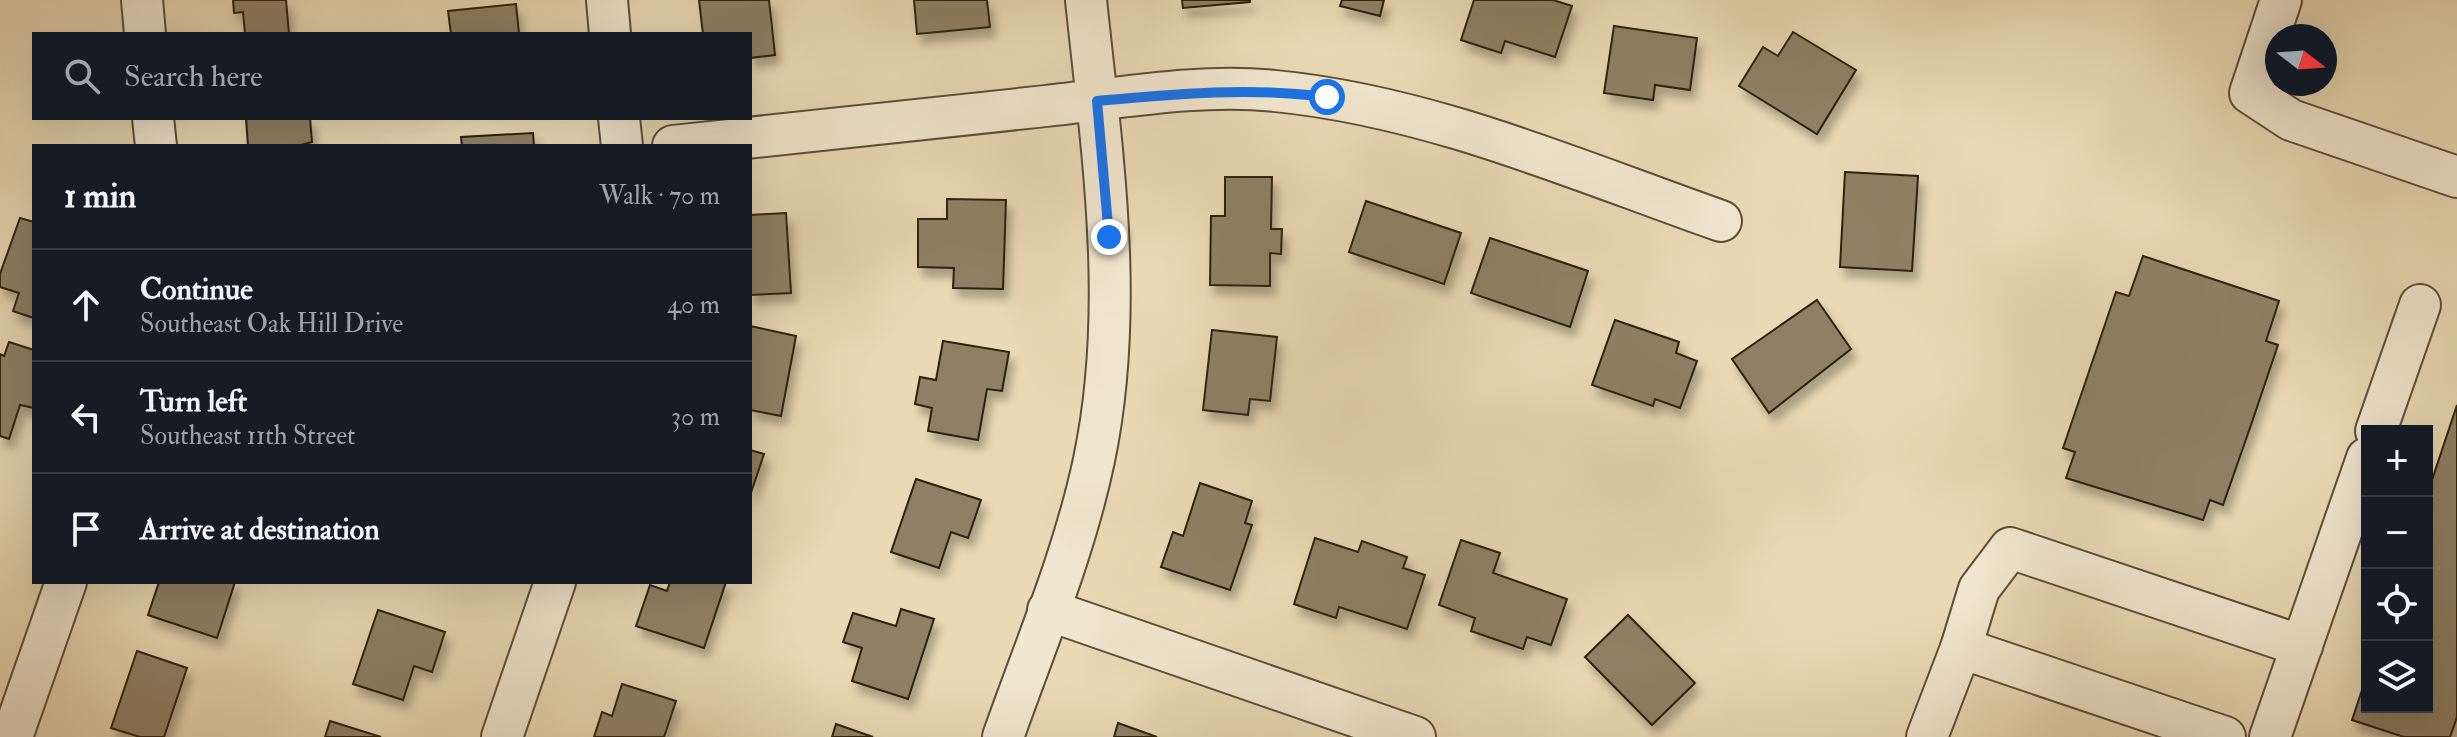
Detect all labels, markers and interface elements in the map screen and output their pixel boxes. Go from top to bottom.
north arrow [2265,24,2337,96]
search box [32,32,752,120]
icon: search [60,54,104,98]
text: Search here [124,58,263,95]
route start [1309,79,1345,115]
text: 1 min [64,175,136,218]
text: Walk · 70 m [599,180,720,212]
route end [1091,219,1127,255]
text: Continue [140,271,253,308]
icon: ahead [64,283,108,327]
text: 40 m [667,289,720,321]
text: Southeast Oak Hill Drive [140,308,403,340]
text: Turn left [140,383,247,420]
icon: left [64,395,108,439]
text: 30 m [671,401,720,433]
text: Southeast 11th Street [140,420,356,452]
map controls [2361,425,2433,713]
button: + [2361,425,2433,497]
button: − [2361,497,2433,569]
icon: arrive [64,507,108,551]
text: Arrive at destination [140,511,380,548]
button: locate [2361,569,2433,641]
button: layers [2361,641,2433,713]

